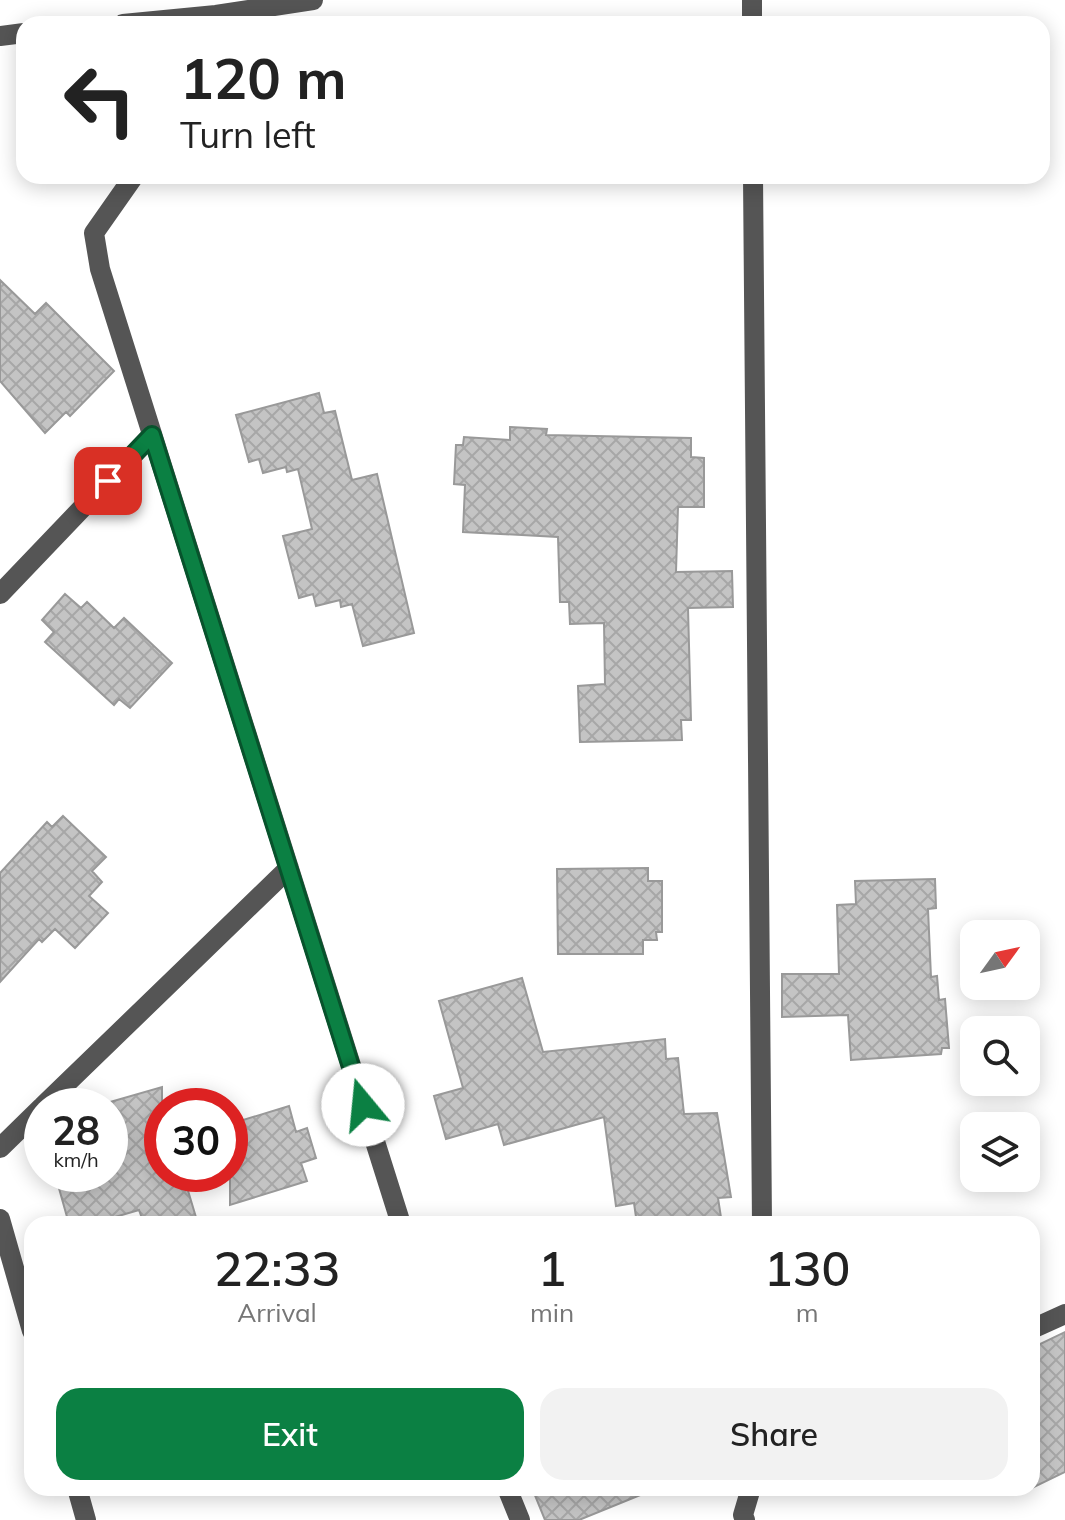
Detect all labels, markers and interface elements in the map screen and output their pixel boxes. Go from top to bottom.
text: 120 m [180,43,347,113]
icon: left [48,48,152,152]
text: Turn left [180,112,316,157]
pin [74,447,142,515]
icon: arrive [86,459,130,503]
north arrow [960,920,1040,1000]
map controls [960,920,1040,1192]
button: search [960,1016,1040,1096]
position arrow [321,1063,405,1147]
speed limit sign: 30 [144,1088,248,1192]
text: 28 [52,1105,100,1155]
button: layers [960,1112,1040,1192]
text: km/h [53,1147,99,1172]
text: 22:33 [214,1238,340,1298]
text: 1 [538,1238,566,1298]
text: 130 [764,1238,850,1298]
text: Arrival [237,1296,317,1329]
text: min [530,1296,574,1329]
text: m [796,1296,819,1329]
button: Exit [56,1388,524,1480]
button: Share [540,1388,1008,1480]

